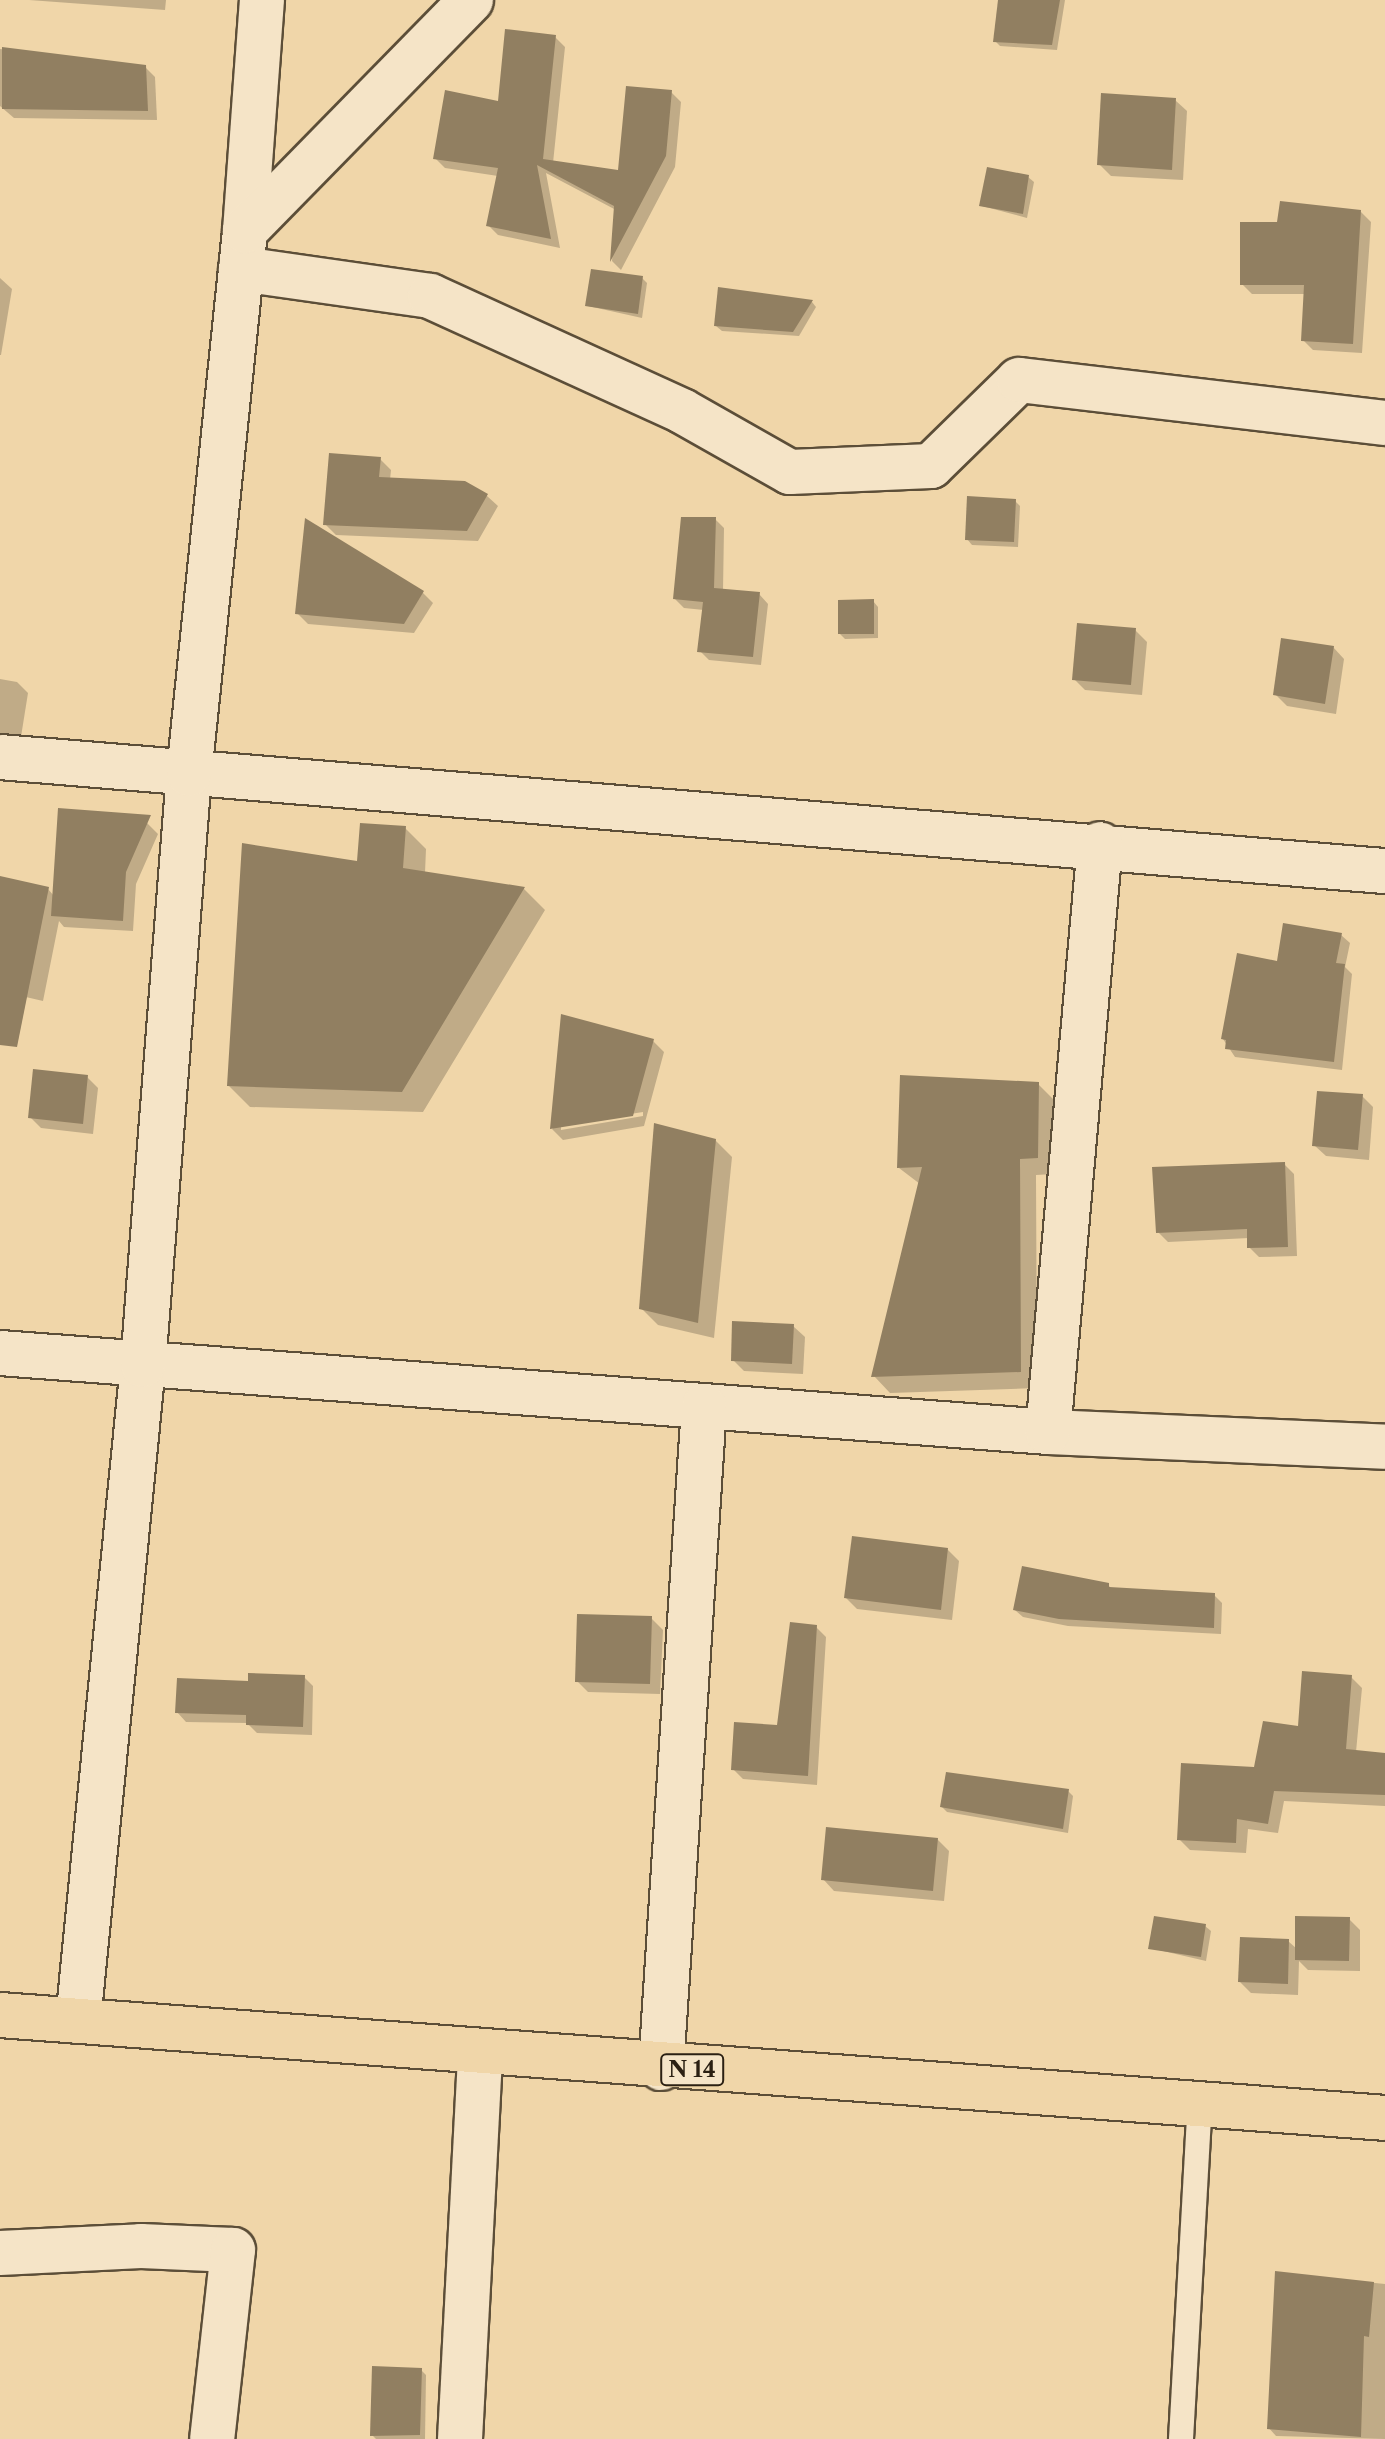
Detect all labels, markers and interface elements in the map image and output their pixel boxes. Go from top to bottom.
road number: N 14 [660,2052,724,2088]

